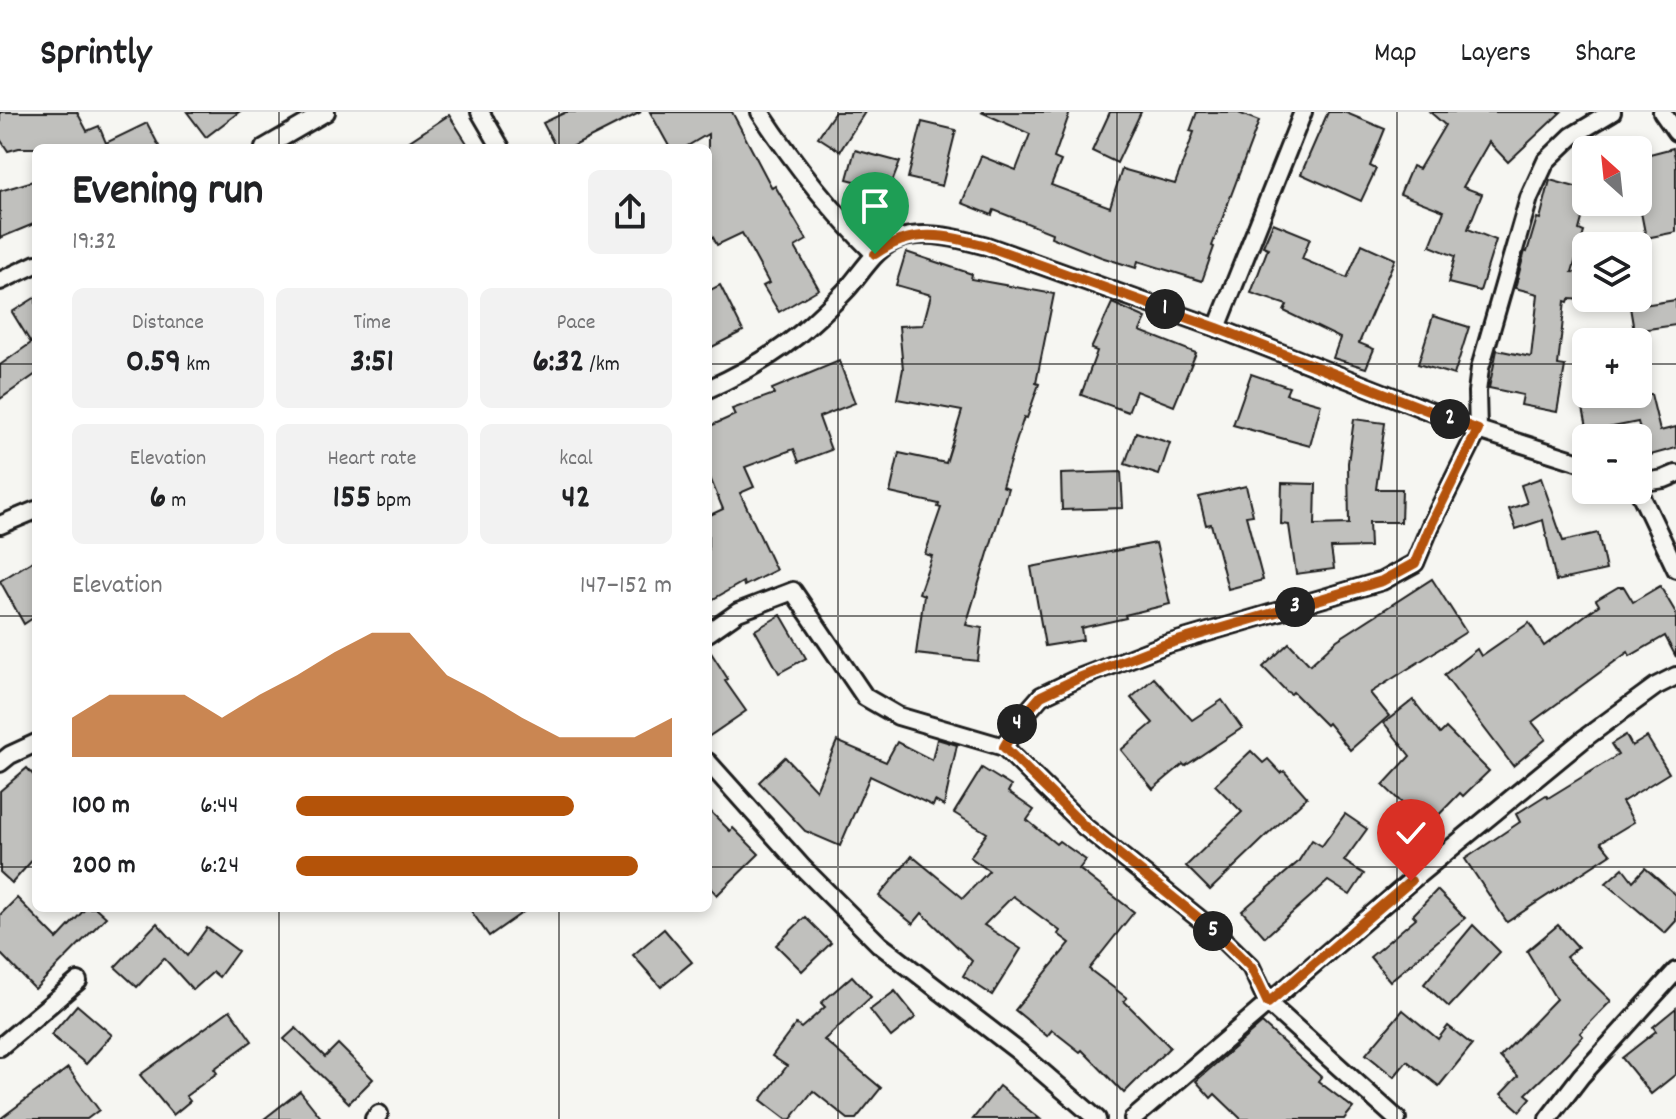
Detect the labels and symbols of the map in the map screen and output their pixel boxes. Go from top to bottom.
north arrow [1572,136,1652,216]
pin [841,172,909,254]
pin: 1 [1145,289,1185,329]
pin: 2 [1430,399,1470,439]
pin: 3 [1275,587,1315,627]
pin: 4 [997,704,1037,744]
pin [1377,799,1445,881]
pin: 5 [1193,911,1233,951]

